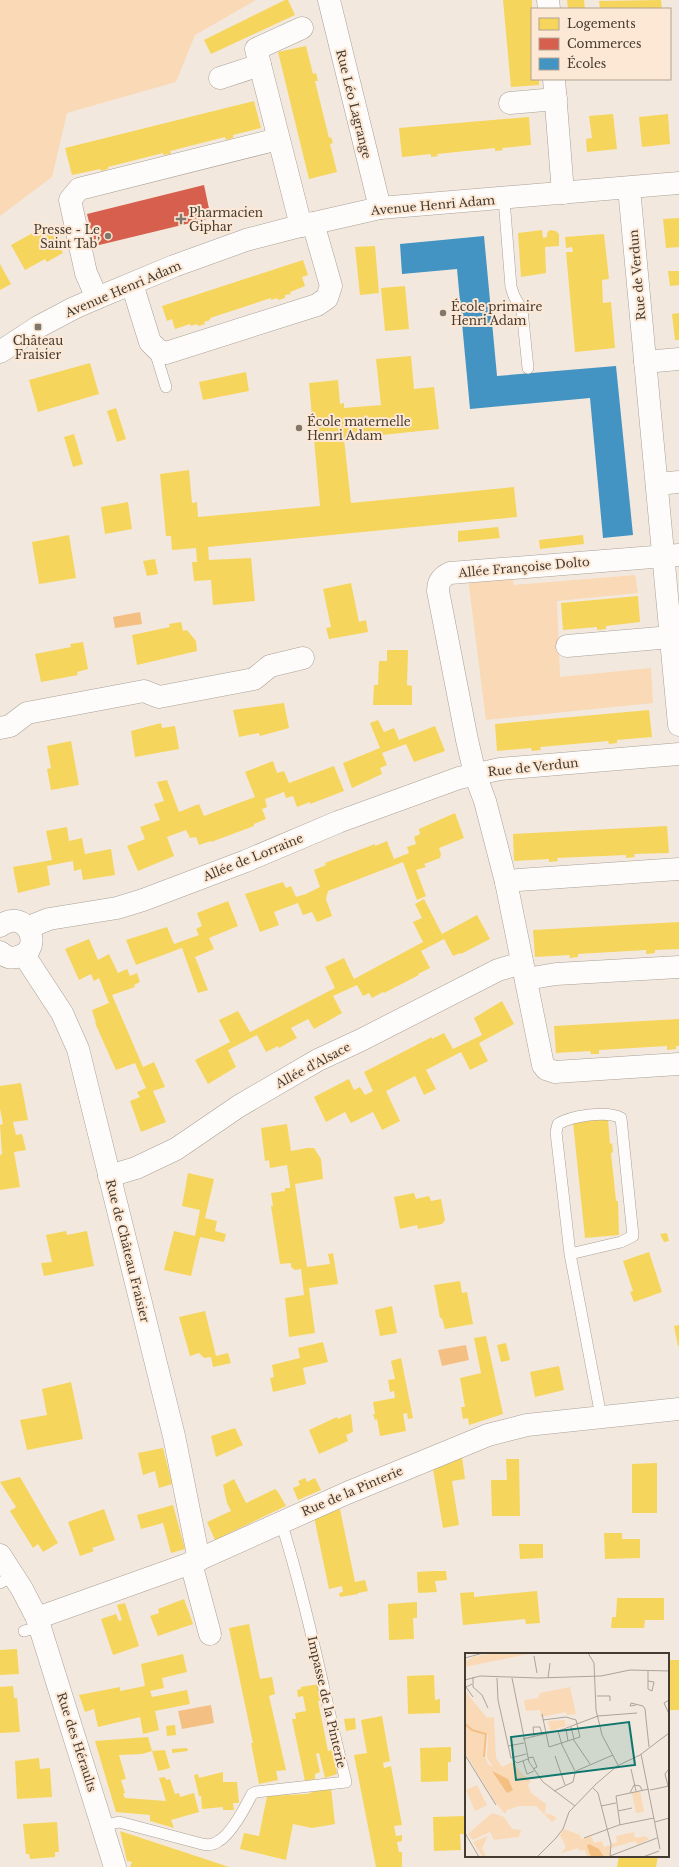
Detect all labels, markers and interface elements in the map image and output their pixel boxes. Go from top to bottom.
legend [531,8,671,80]
text: Logements [567,16,636,31]
text: Commerces [567,36,641,51]
street label: Rue Léo Lagrange [333,48,375,160]
text: Écoles [567,55,606,71]
street label: Avenue Henri Adam [369,192,496,218]
place label: Pharmacien Giphar [189,205,263,234]
marker: Pharmacien Giphar [176,214,186,224]
place label: Presse - Le Saint Tab’ [33,222,100,251]
street label: Rue de Verdun [626,229,648,321]
marker: Presse - Le Saint Tab’ [103,231,113,241]
street label: Avenue Henri Adam [62,258,183,321]
place label: École primaire Henri Adam [451,298,542,328]
marker: École primaire Henri Adam [438,308,448,318]
marker: Château Fraisier [33,322,43,332]
place label: Château Fraisier [13,333,63,362]
place label: École maternelle Henri Adam [307,413,411,443]
marker: École maternelle Henri Adam [294,423,304,433]
street label: Allée Françoise Dolto [457,554,590,580]
street label: Rue de Verdun [487,755,579,779]
street label: Allée de Lorraine [200,830,305,884]
street label: Allée d'Alsace [272,1039,353,1091]
street label: Rue de Château Fraisier [103,1178,153,1324]
street label: Rue de la Pinterie [299,1463,405,1519]
street label: Impasse de la Pinterie [305,1635,350,1770]
inset map [465,1653,669,1857]
street label: Rue des Héraults [54,1690,100,1794]

